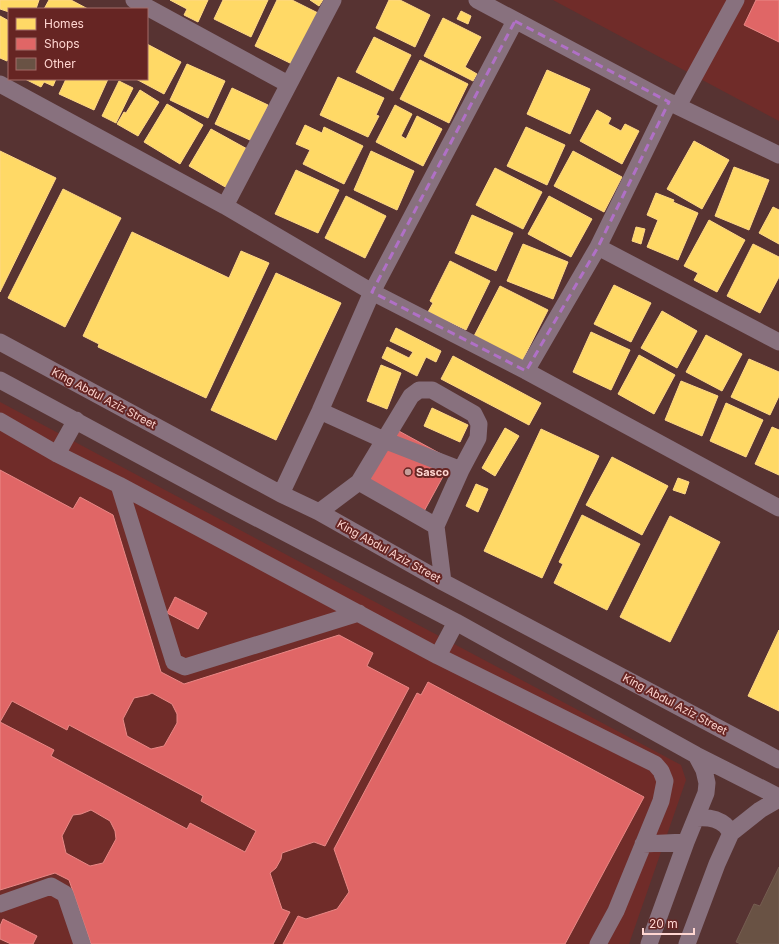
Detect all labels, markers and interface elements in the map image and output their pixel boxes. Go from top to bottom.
legend [8,8,148,80]
text: Homes [44,16,84,31]
text: Shops [44,36,80,51]
text: Other [44,56,76,71]
street label: King Abdul Aziz Street [49,364,159,432]
place label: Sasco [416,465,449,479]
marker: Sasco [403,467,413,477]
street label: King Abdul Aziz Street [335,517,444,586]
street label: King Abdul Aziz Street [620,670,730,738]
scale bar [643,910,694,936]
text: 20 m [649,916,678,931]

